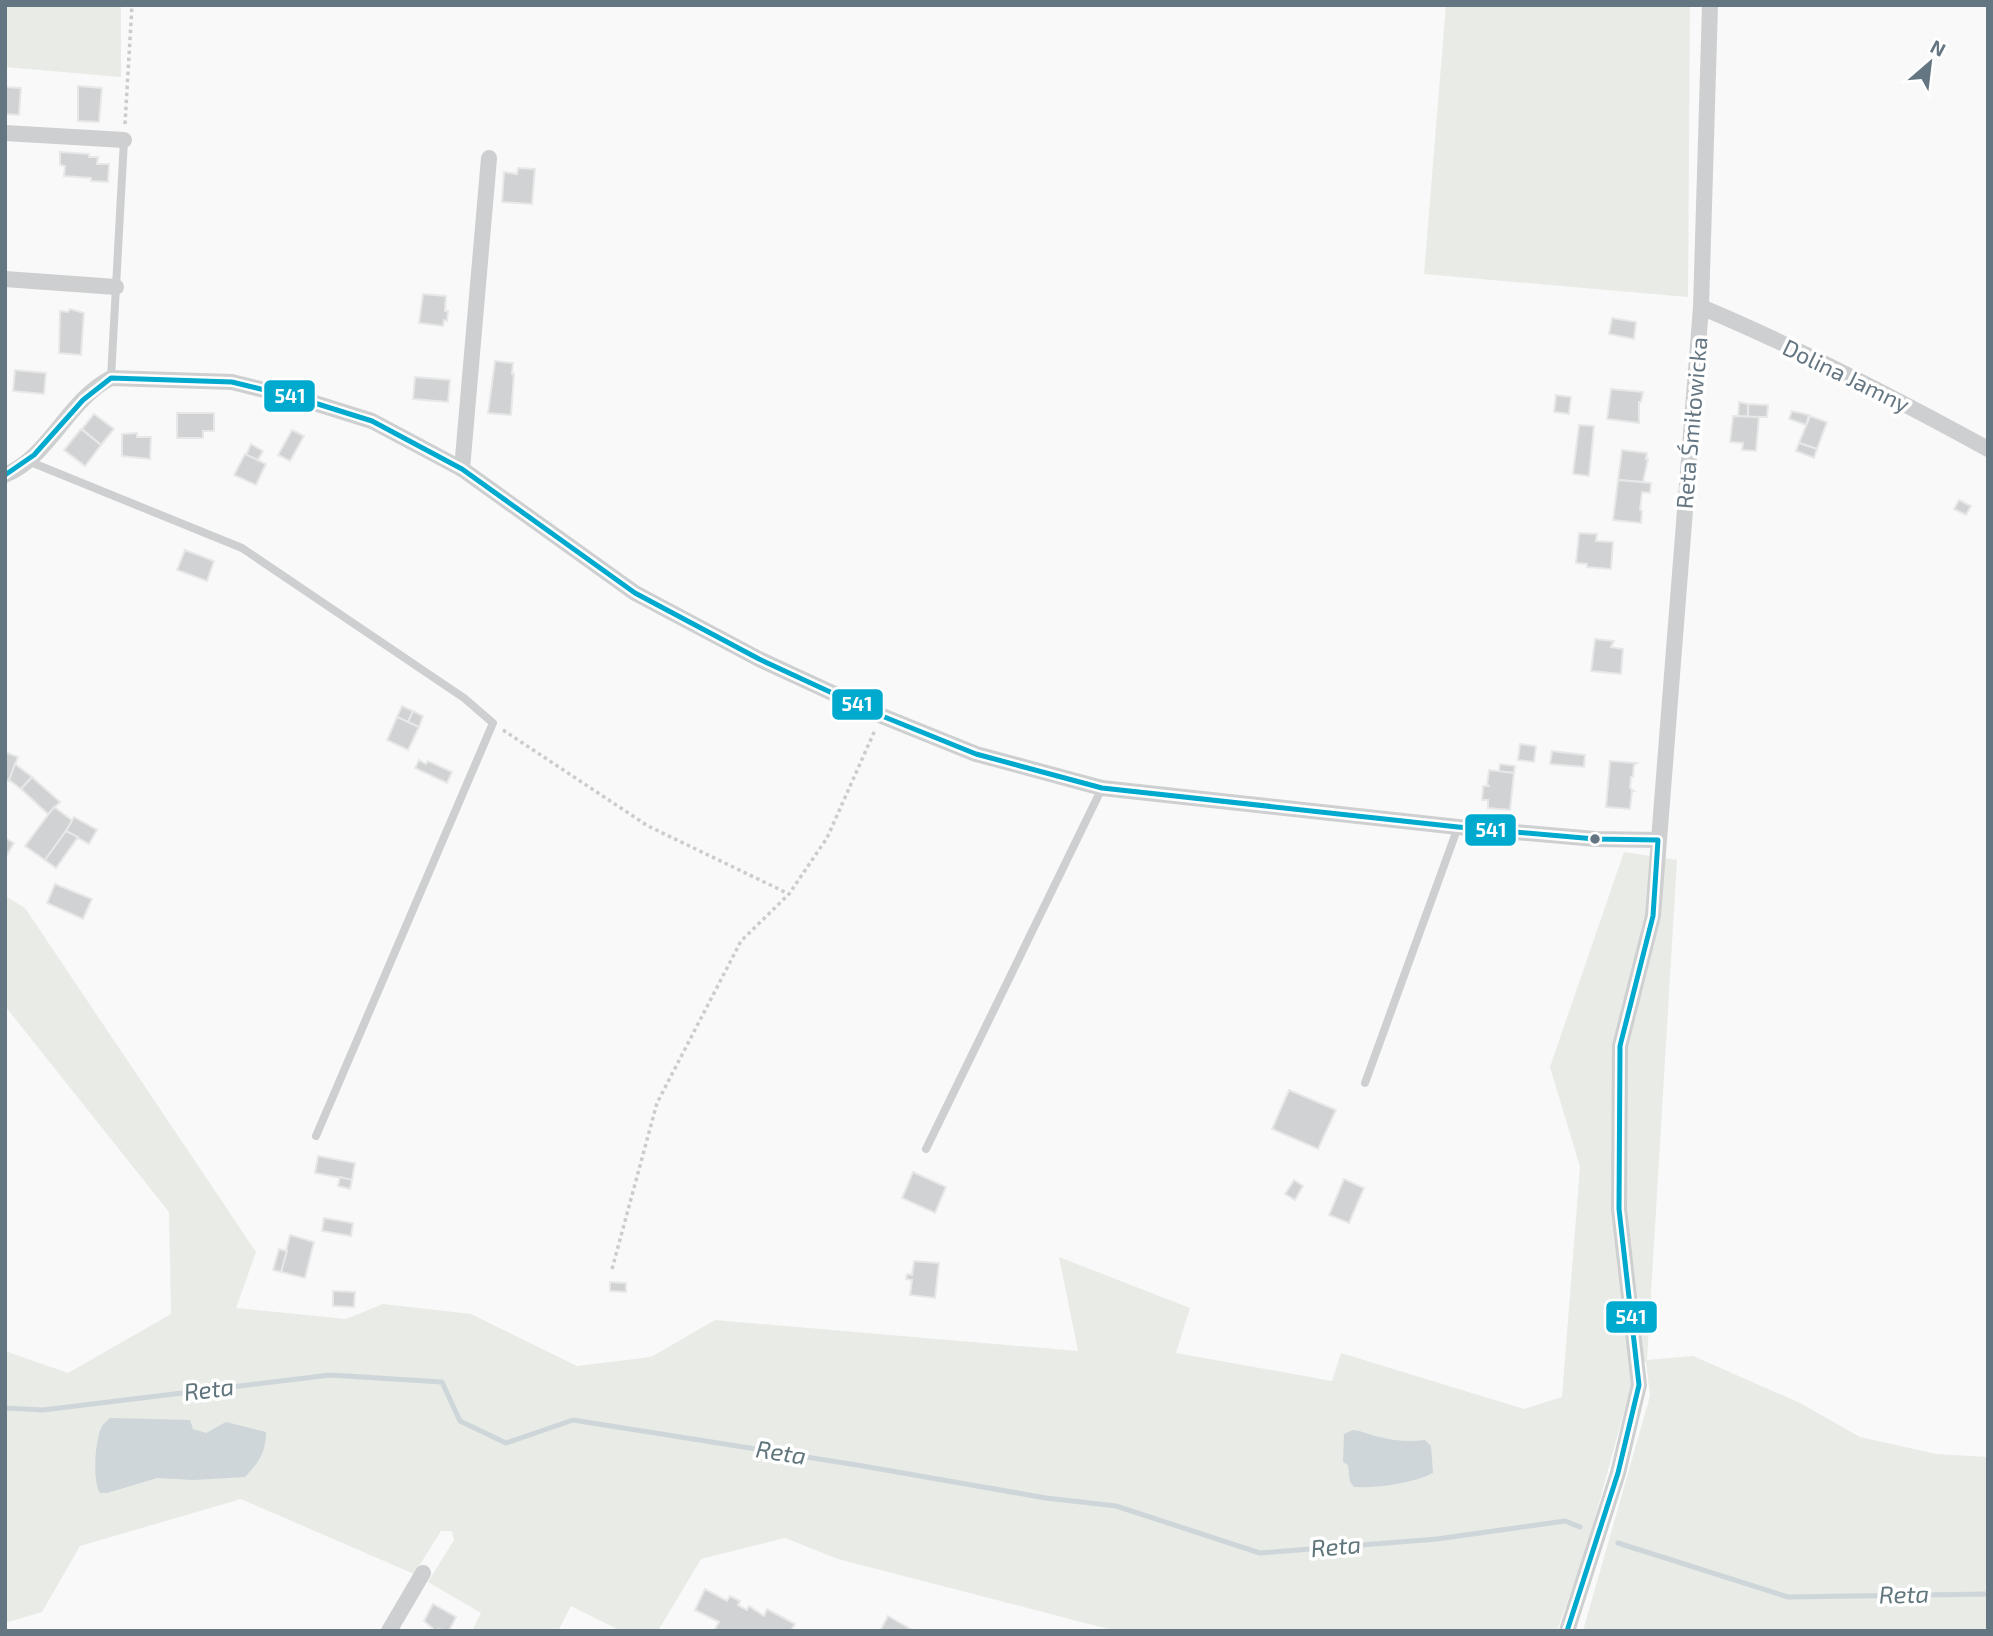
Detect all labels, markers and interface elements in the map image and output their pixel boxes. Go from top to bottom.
north arrow [1895,28,1965,98]
text: N [1927,34,1950,61]
street label: Dolina Jamny [1778,332,1914,418]
street label: Reta Śmiłowicka [1670,336,1712,510]
line badge: 541 [263,379,316,413]
text: 541 [275,384,305,407]
line badge: 541 [831,688,884,721]
text: 541 [842,692,872,715]
line badge: 541 [1464,813,1517,847]
text: 541 [1476,818,1506,841]
unlabelled marker [1588,832,1602,846]
line badge: 541 [1605,1300,1658,1334]
text: 541 [1616,1305,1646,1328]
water label: Reta [182,1371,236,1406]
water label: Reta [754,1433,808,1470]
water label: Reta [1310,1529,1362,1562]
water label: Reta [1879,1579,1929,1608]

